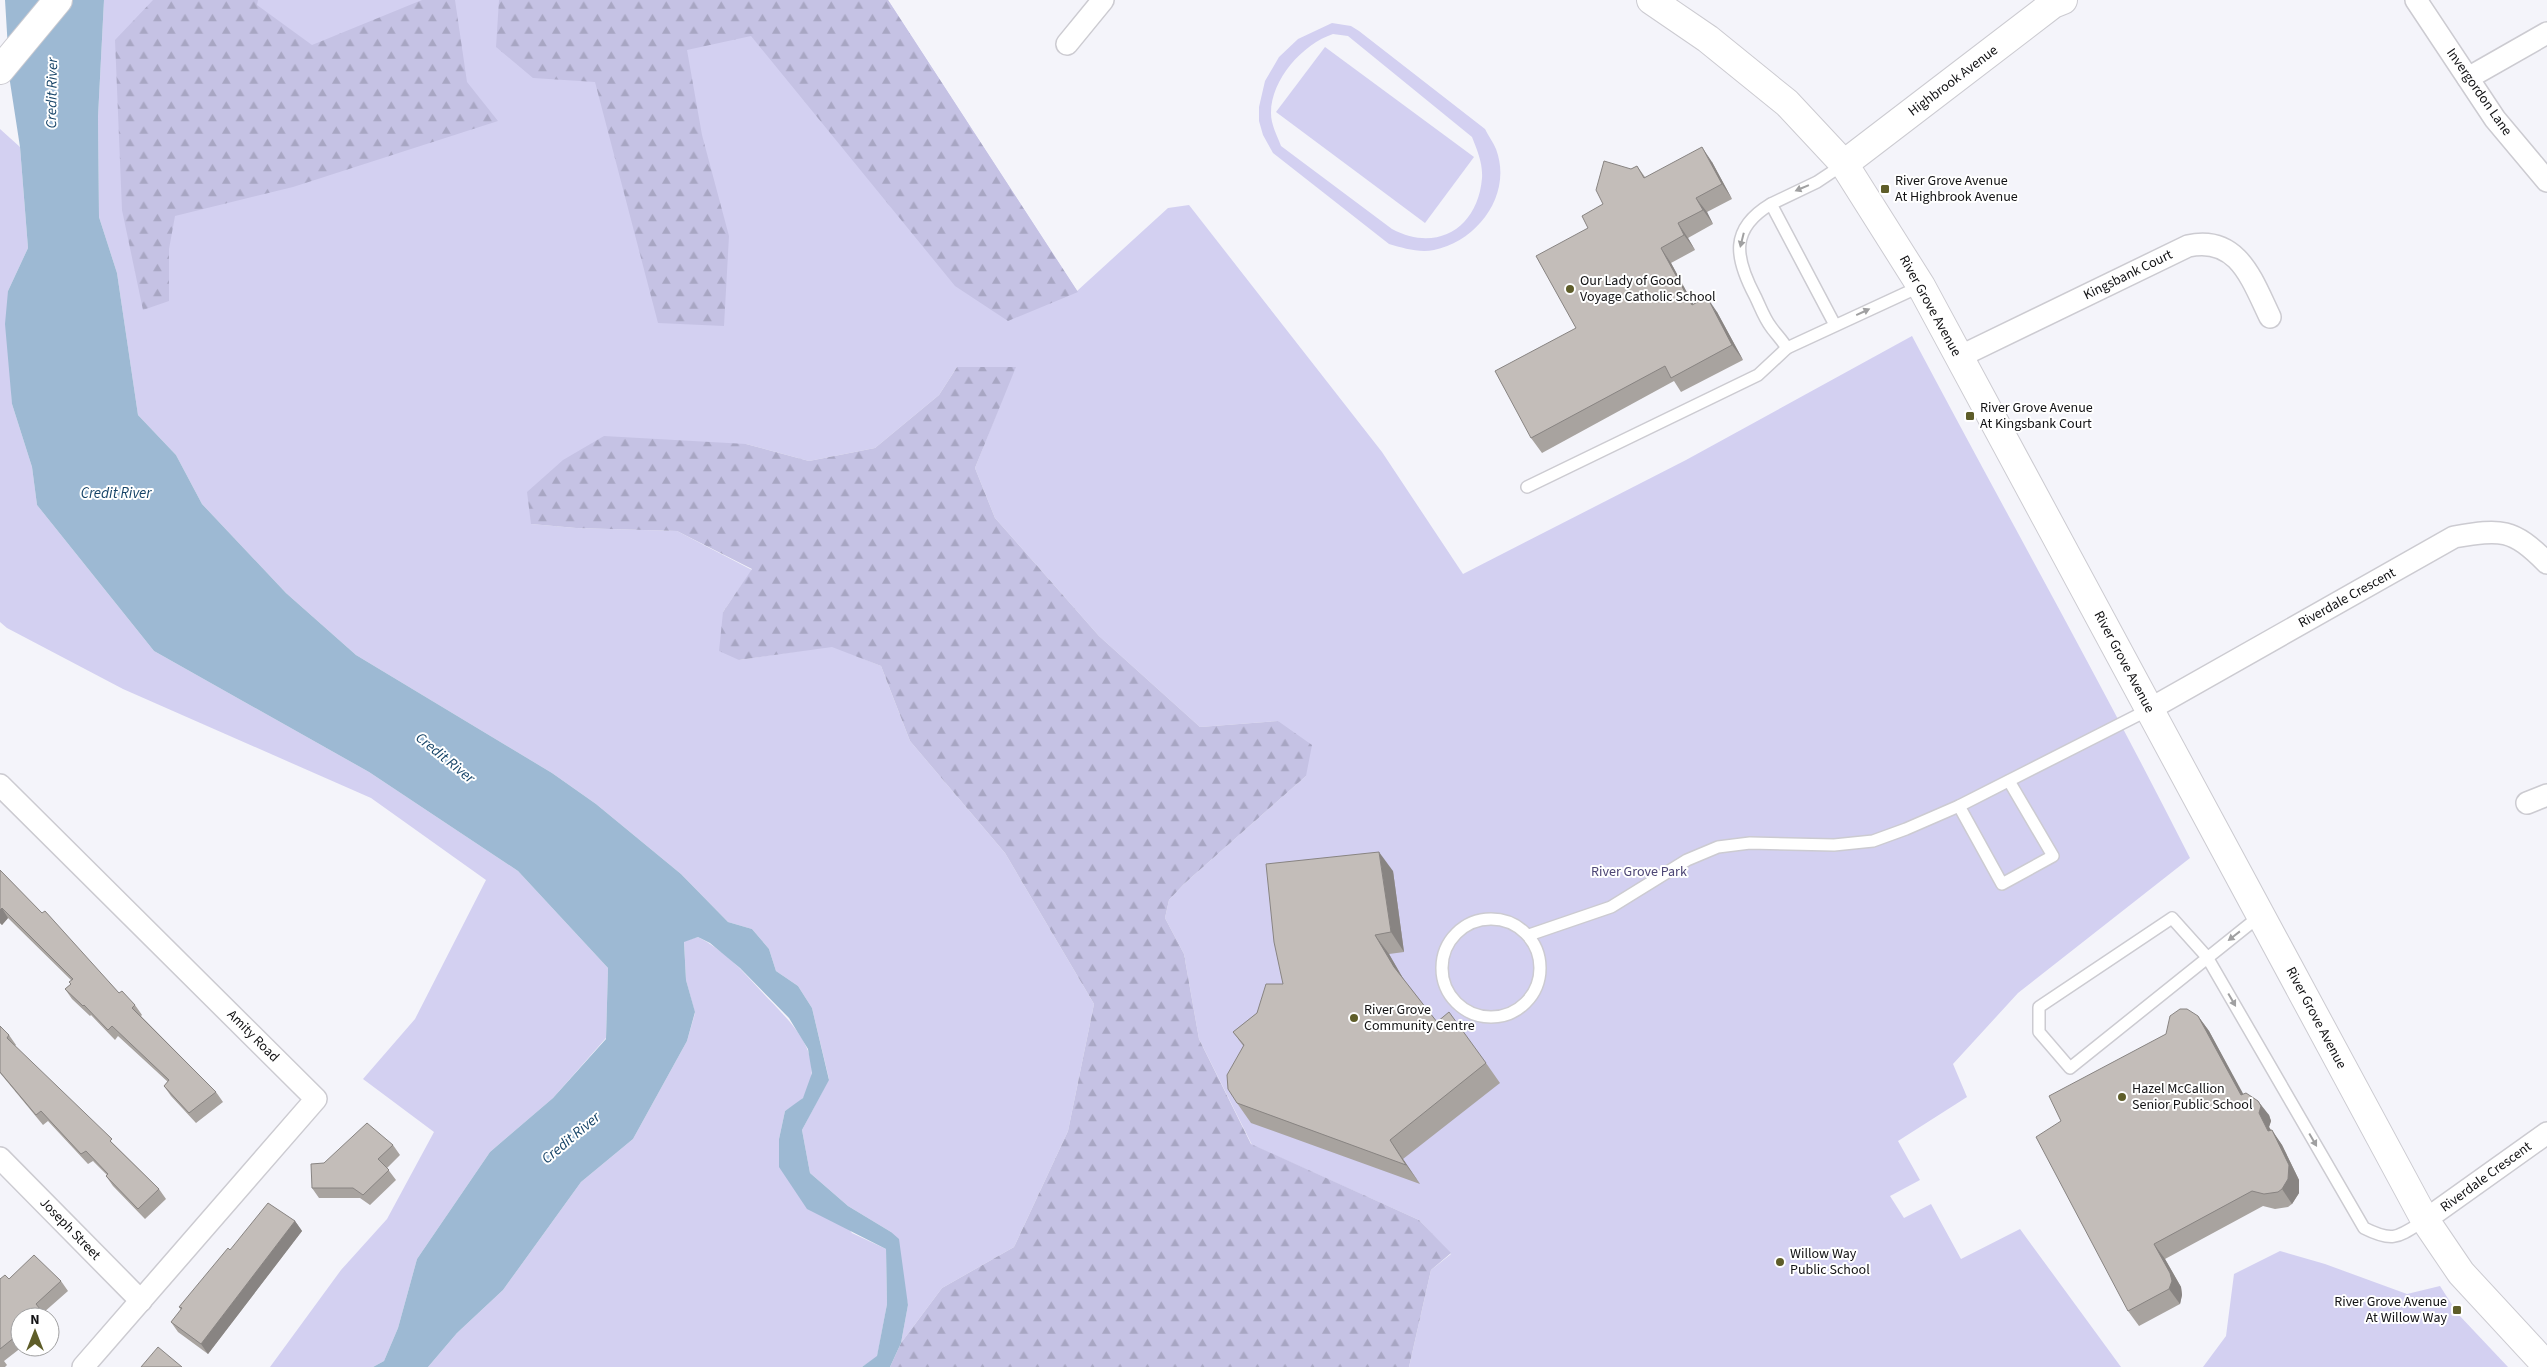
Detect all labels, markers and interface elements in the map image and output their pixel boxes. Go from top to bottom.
street label: Highbrook Avenue [1904,41,2002,121]
street label: Invergordon Lane [2441,44,2517,140]
water label: Credit River [41,57,63,129]
place label: River Grove Avenue At Highbrook Avenue [1895,171,2018,207]
marker: River Grove Avenue At Highbrook Avenue [1879,183,1891,195]
one-way arrow [1795,185,1809,193]
one-way arrow [1738,233,1746,248]
street label: Kingsbank Court [2080,245,2176,305]
street label: River Grove Avenue [1894,252,1966,360]
place label: Our Lady of Good Voyage Catholic School [1580,271,1716,307]
marker: Our Lady of Good Voyage Catholic School [1564,283,1576,295]
one-way arrow [1856,308,1870,316]
place label: River Grove Avenue At Kingsbank Court [1980,398,2093,434]
marker: River Grove Avenue At Kingsbank Court [1964,410,1976,422]
water label: Credit River [81,483,152,504]
street label: Riverdale Crescent [2295,563,2400,633]
street label: River Grove Avenue [2089,608,2159,717]
water label: Credit River [411,728,480,789]
park label: River Grove Park [1591,862,1687,882]
one-way arrow [2228,931,2241,942]
street label: River Grove Avenue [2281,964,2351,1073]
one-way arrow [2227,993,2236,1006]
place label: River Grove Community Centre [1364,1000,1475,1036]
street label: Amity Road [222,1005,284,1067]
marker: River Grove Community Centre [1348,1012,1360,1024]
place label: Hazel McCallion Senior Public School [2132,1079,2253,1115]
marker: Hazel McCallion Senior Public School [2116,1091,2128,1103]
water label: Credit River [537,1107,606,1169]
one-way arrow [2309,1134,2318,1147]
street label: Riverdale Crescent [2436,1137,2536,1217]
street label: Joseph Street [35,1193,105,1265]
place label: Willow Way Public School [1790,1244,1870,1280]
marker: Willow Way Public School [1774,1256,1786,1268]
place label: River Grove Avenue At Willow Way [2334,1292,2447,1328]
marker: River Grove Avenue At Willow Way [2451,1304,2463,1316]
north arrow [10,1307,60,1357]
text: N [30,1310,40,1330]

